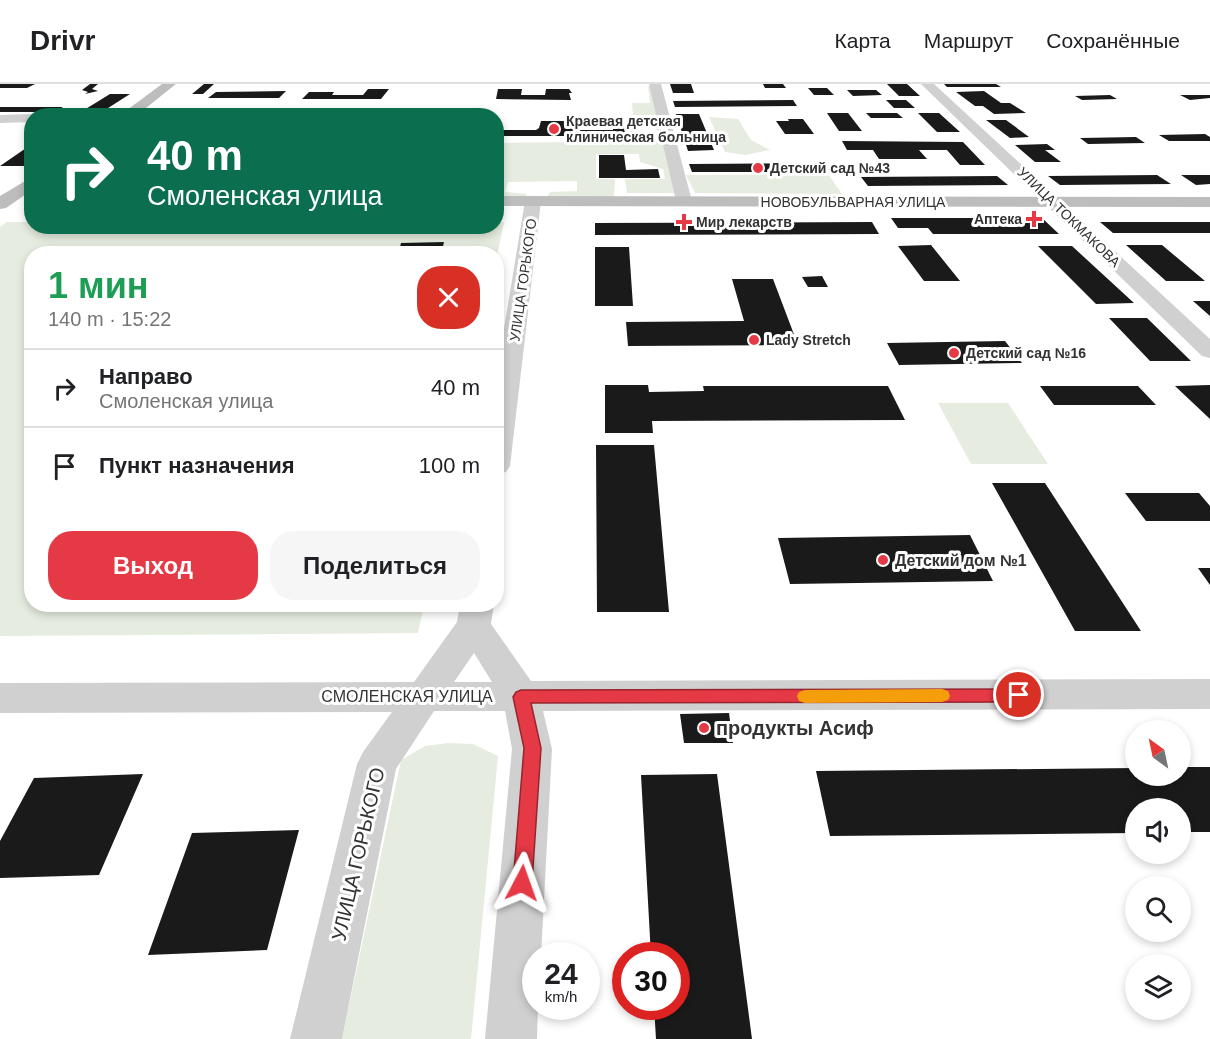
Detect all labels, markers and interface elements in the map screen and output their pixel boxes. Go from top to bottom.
text: Drivr [30,25,95,56]
text: Карта [835,29,891,52]
text: Маршрут [924,29,1013,52]
text: Сохранённые [1046,29,1180,52]
place label: Краевая детская клиническая больница [566,113,726,145]
marker: Краевая детская клиническая больница [547,122,561,136]
icon: right [48,132,126,210]
text: 40 m [147,132,243,179]
place label: Детский сад №43 [770,160,890,176]
marker: Детский сад №43 [751,161,765,175]
street label: УЛИЦА ТОКМАКОВА [1014,164,1124,271]
text: Смоленская улица [147,181,382,211]
street label: НОВОБУЛЬВАРНАЯ УЛИЦА [761,194,946,210]
place label: Аптека [974,211,1022,227]
marker: Аптека [1027,212,1041,226]
place label: Мир лекарств [696,214,792,230]
marker: Мир лекарств [677,215,691,229]
street label: УЛИЦА ГОРЬКОГО [506,217,540,343]
text: 1 мин [48,265,149,306]
button: close [417,266,480,329]
text: 140 m · 15:22 [48,308,171,330]
place label: Lady Stretch [766,332,851,348]
marker: Lady Stretch [747,333,761,347]
place label: Детский сад №16 [966,345,1086,361]
marker: Детский сад №16 [947,346,961,360]
text: Направо [99,364,193,389]
icon: right [48,372,81,405]
text: 40 m [431,375,480,400]
text: Смоленская улица [99,390,273,412]
icon: arrive [48,450,81,483]
text: Пункт назначения [99,453,295,478]
text: 100 m [419,453,480,478]
button: Выход [48,531,258,600]
button: Поделиться [270,531,480,600]
place label: Детский дом №1 [895,552,1027,569]
marker: Детский дом №1 [876,553,890,567]
pin [993,669,1044,720]
icon: arrive [1002,678,1035,711]
street label: СМОЛЕНСКАЯ УЛИЦА [321,688,493,705]
place label: продукты Асиф [716,717,874,739]
north arrow [1125,720,1191,786]
map controls [1125,720,1191,1020]
marker: продукты Асиф [697,721,711,735]
street label: УЛИЦА ГОРЬКОГО [327,765,389,943]
button: sound [1125,798,1191,864]
position arrow [490,851,554,915]
button: search [1125,876,1191,942]
speed limit sign: 30 [612,942,690,1020]
button: layers [1125,954,1191,1020]
text: 24 [544,957,578,990]
text: km/h [545,988,577,1005]

